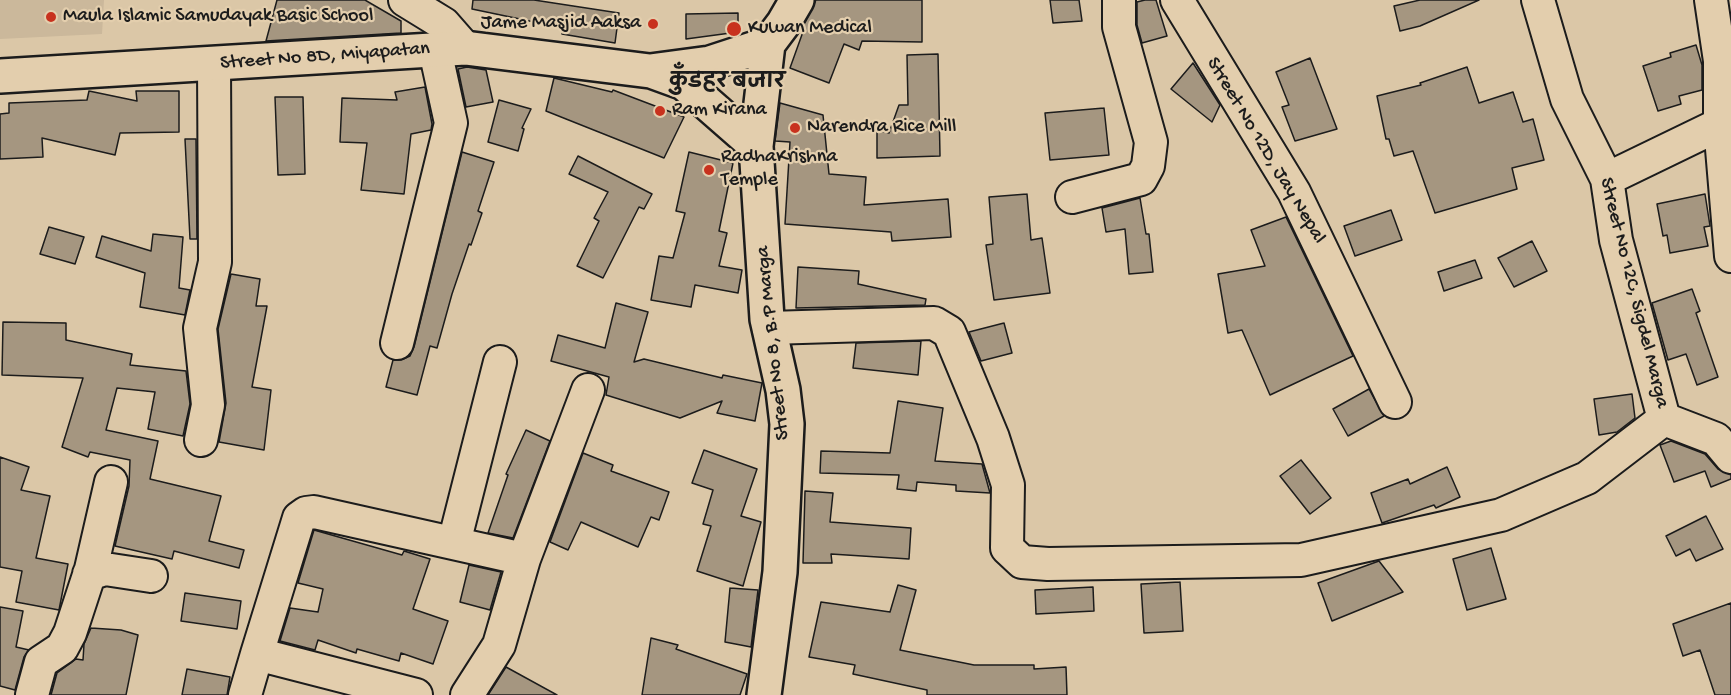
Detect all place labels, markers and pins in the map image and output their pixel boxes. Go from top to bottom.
place label: Maula Islamic Samudayak Basic School [63,5,373,29]
marker: Maula Islamic Samudayak Basic School [44,10,58,24]
place label: Jame Masjid Aaksa [481,12,641,36]
marker: Jame Masjid Aaksa [646,17,660,31]
place label: Kuwan Medical [748,17,872,41]
marker: Kuwan Medical [725,20,743,38]
place label: Ram Kirana [672,99,767,123]
marker: Ram Kirana [653,104,667,118]
place label: Narendra Rice Mill [807,116,956,140]
marker: Narendra Rice Mill [788,121,802,135]
place label: RadhaKrishna Temple [721,146,837,193]
marker: RadhaKrishna Temple [702,163,716,177]

